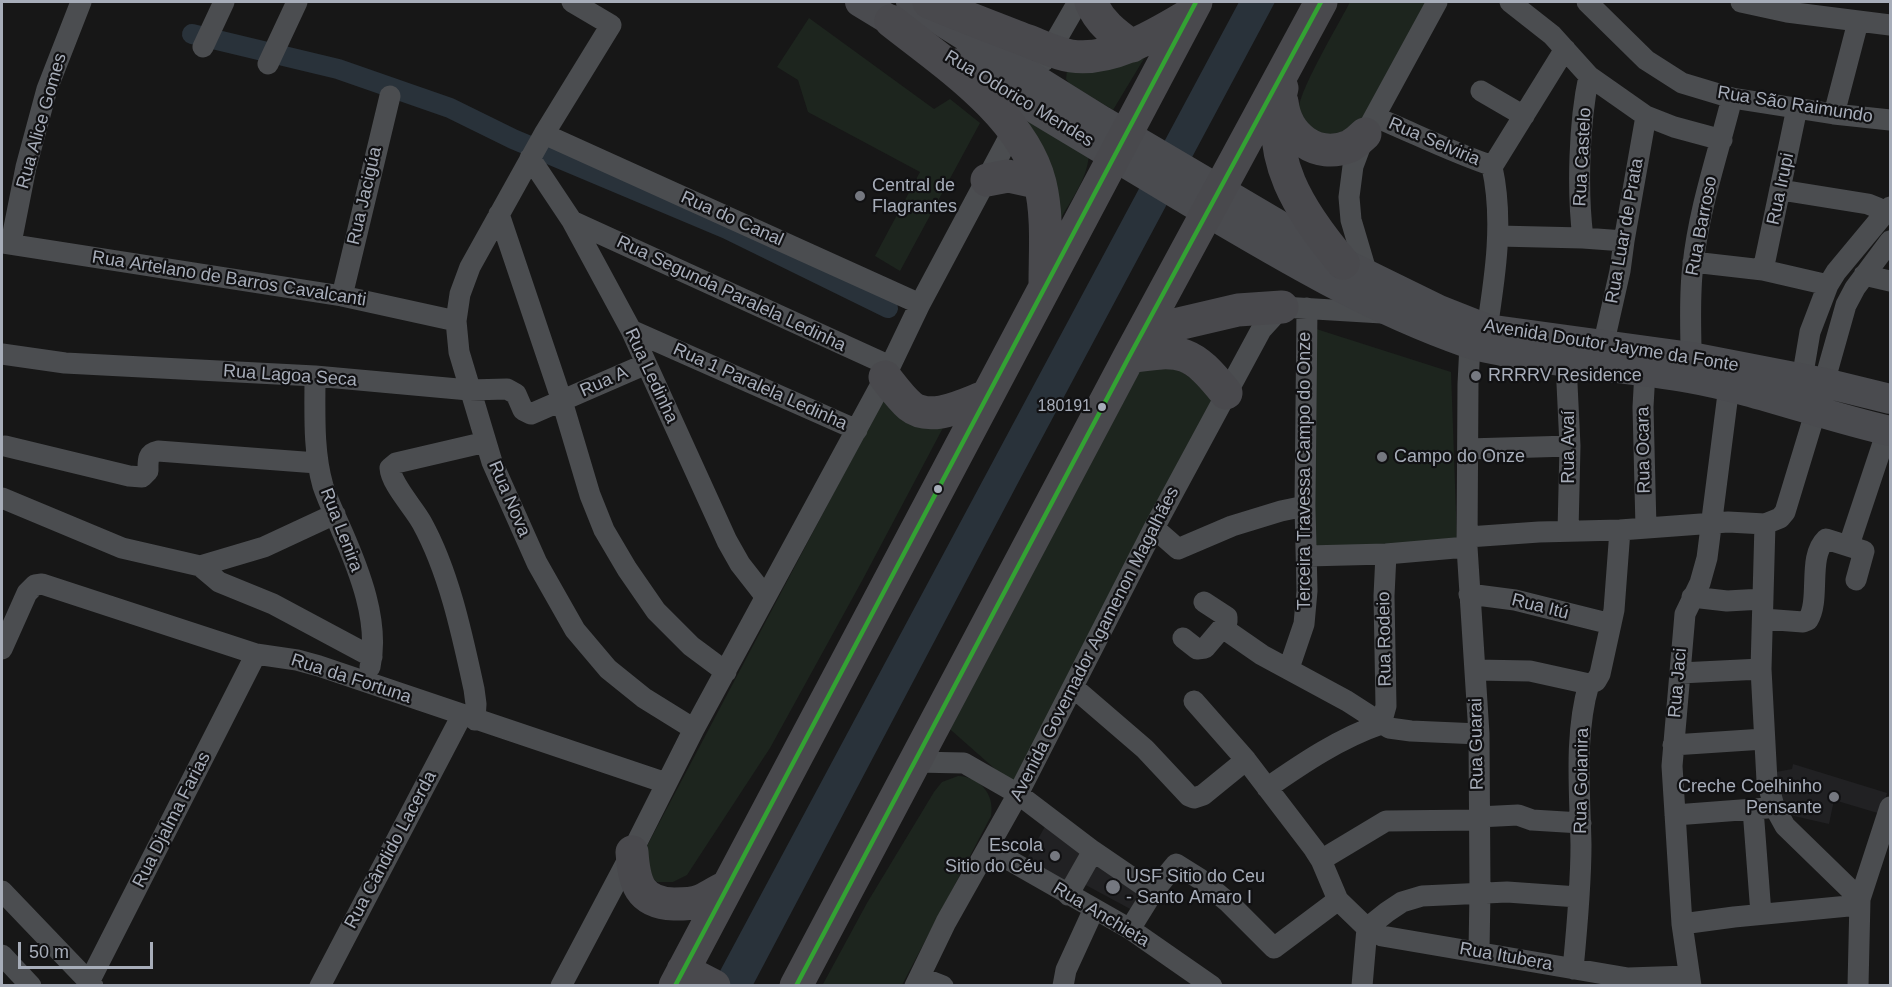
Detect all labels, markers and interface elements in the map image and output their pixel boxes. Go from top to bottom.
street label: Rua Odorico Mendes [941,46,1097,152]
street label: Rua Alice Gomes [12,51,72,191]
street label: Rua São Raimundo [1716,82,1874,128]
street label: Rua Castelo [1570,107,1596,207]
street label: Rua Selviria [1385,113,1483,171]
street label: Rua Jacigúa [343,145,387,247]
street label: Rua Irupi [1763,151,1799,227]
street label: Rua Luar de Prata [1602,157,1648,305]
street label: Rua Barroso [1682,174,1722,278]
place label: Central de Flagrantes [872,175,957,218]
street label: Rua do Canal [677,187,787,251]
marker: Central de Flagrantes [853,189,867,203]
street label: Rua Segunda Paralela Ledinha [613,231,849,357]
street label: Rua Artelano de Barros Cavalcanti [90,247,368,311]
street label: Avenida Doutor Jayme da Fonte [1482,315,1740,377]
street label: Rua Ledinha [620,325,682,427]
street label: Terceira Travessa Campo do Onze [1294,332,1316,610]
street label: Rua 1 Paralela Ledinha [670,339,850,435]
street label: Rua Lagoa Seca [222,361,358,391]
street label: Rua A [577,362,631,402]
place label: RRRRV Residence [1488,365,1642,387]
marker: RRRRV Residence [1469,369,1483,383]
place label: 180191 [1038,397,1091,417]
marker: 180191 [1096,401,1108,413]
street label: Rua Ocara [1632,406,1656,494]
street label: Rua Avaí [1558,410,1580,484]
place label: Campo do Onze [1394,446,1525,468]
marker: Campo do Onze [1375,450,1389,464]
street label: Rua Nova [483,458,535,540]
unlabelled marker [932,483,944,495]
street label: Avenida Governador Agamenon Magalhães [1006,483,1184,805]
street label: Rua Lenira [315,485,367,575]
street label: Rua Itú [1509,590,1571,624]
street label: Rua Rodeio [1373,591,1397,687]
street label: Rua Jaci [1664,647,1692,719]
street label: Rua da Fortuna [288,649,414,709]
street label: Rua Guarai [1465,698,1489,790]
street label: Rua Goianira [1570,728,1594,834]
street label: Rua Djalma Farias [129,749,215,891]
street label: Rua Cândido Lacerda [340,768,442,932]
place label: Creche Coelhinho Pensante [1678,776,1822,818]
marker: Creche Coelhinho Pensante [1827,790,1841,804]
place label: Escola Sitio do Céu [945,835,1043,878]
marker: Escola Sitio do Céu [1048,849,1062,863]
place label: USF Sitio do Ceu - Santo Amaro I [1126,866,1265,908]
street label: Rua Anchieta [1049,878,1153,952]
marker: USF Sitio do Ceu - Santo Amaro I [1104,878,1122,896]
scale bar [21,930,156,968]
street label: Rua Itubera [1458,938,1554,976]
text: 50 m [29,942,69,962]

